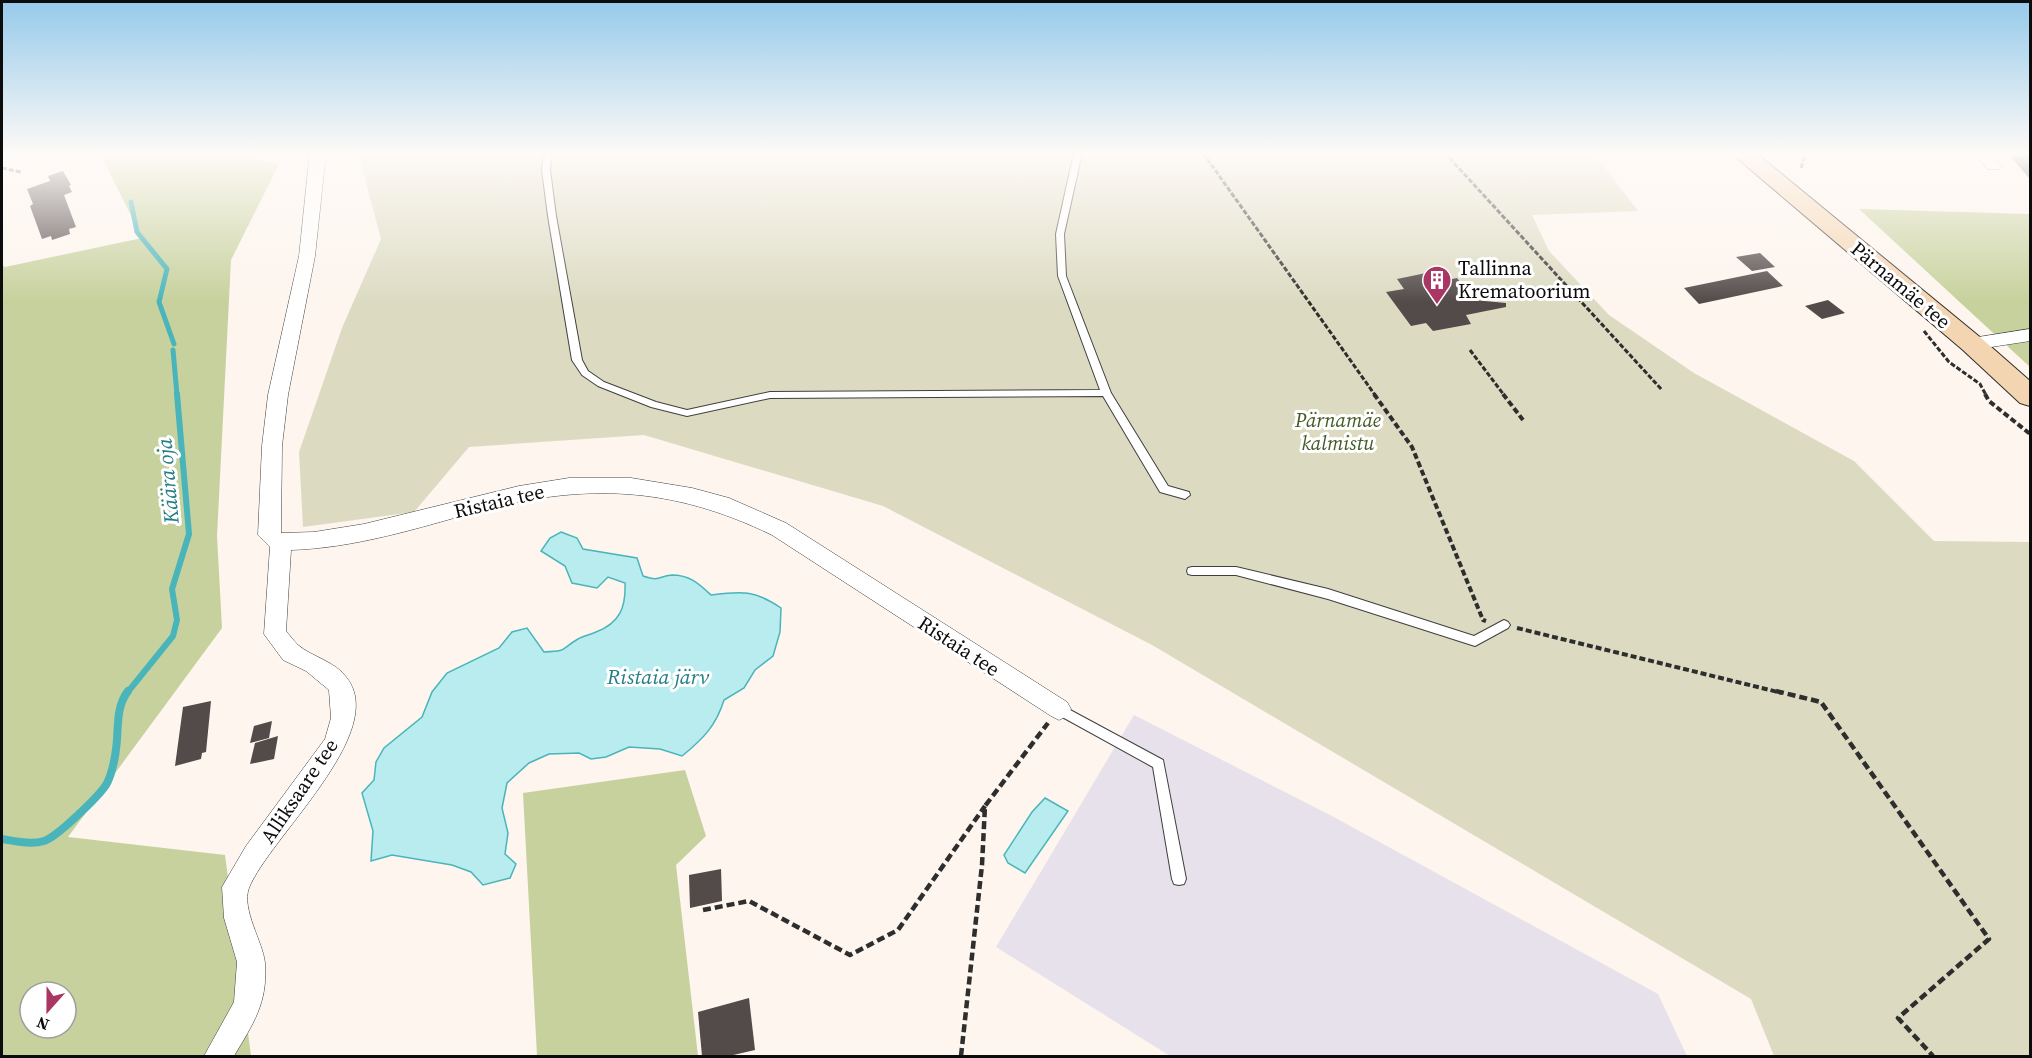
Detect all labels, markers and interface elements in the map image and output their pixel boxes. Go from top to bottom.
street label: Pärnamäe tee [1845,235,1957,335]
place label: Tallinna Krematoorium [1458,254,1591,305]
building icon: Tallinna Krematoorium [1421,264,1453,306]
park label: Pärnamäe kalmistu [1294,406,1381,457]
water label: Käära oja [149,437,186,526]
street label: Ristaia tee [451,477,547,525]
street label: Ristaia tee [913,609,1005,683]
water label: Ristaia järv [606,662,710,691]
street label: Alliksaare tee [254,733,344,849]
north arrow [18,980,78,1040]
text: N [33,1012,52,1036]

